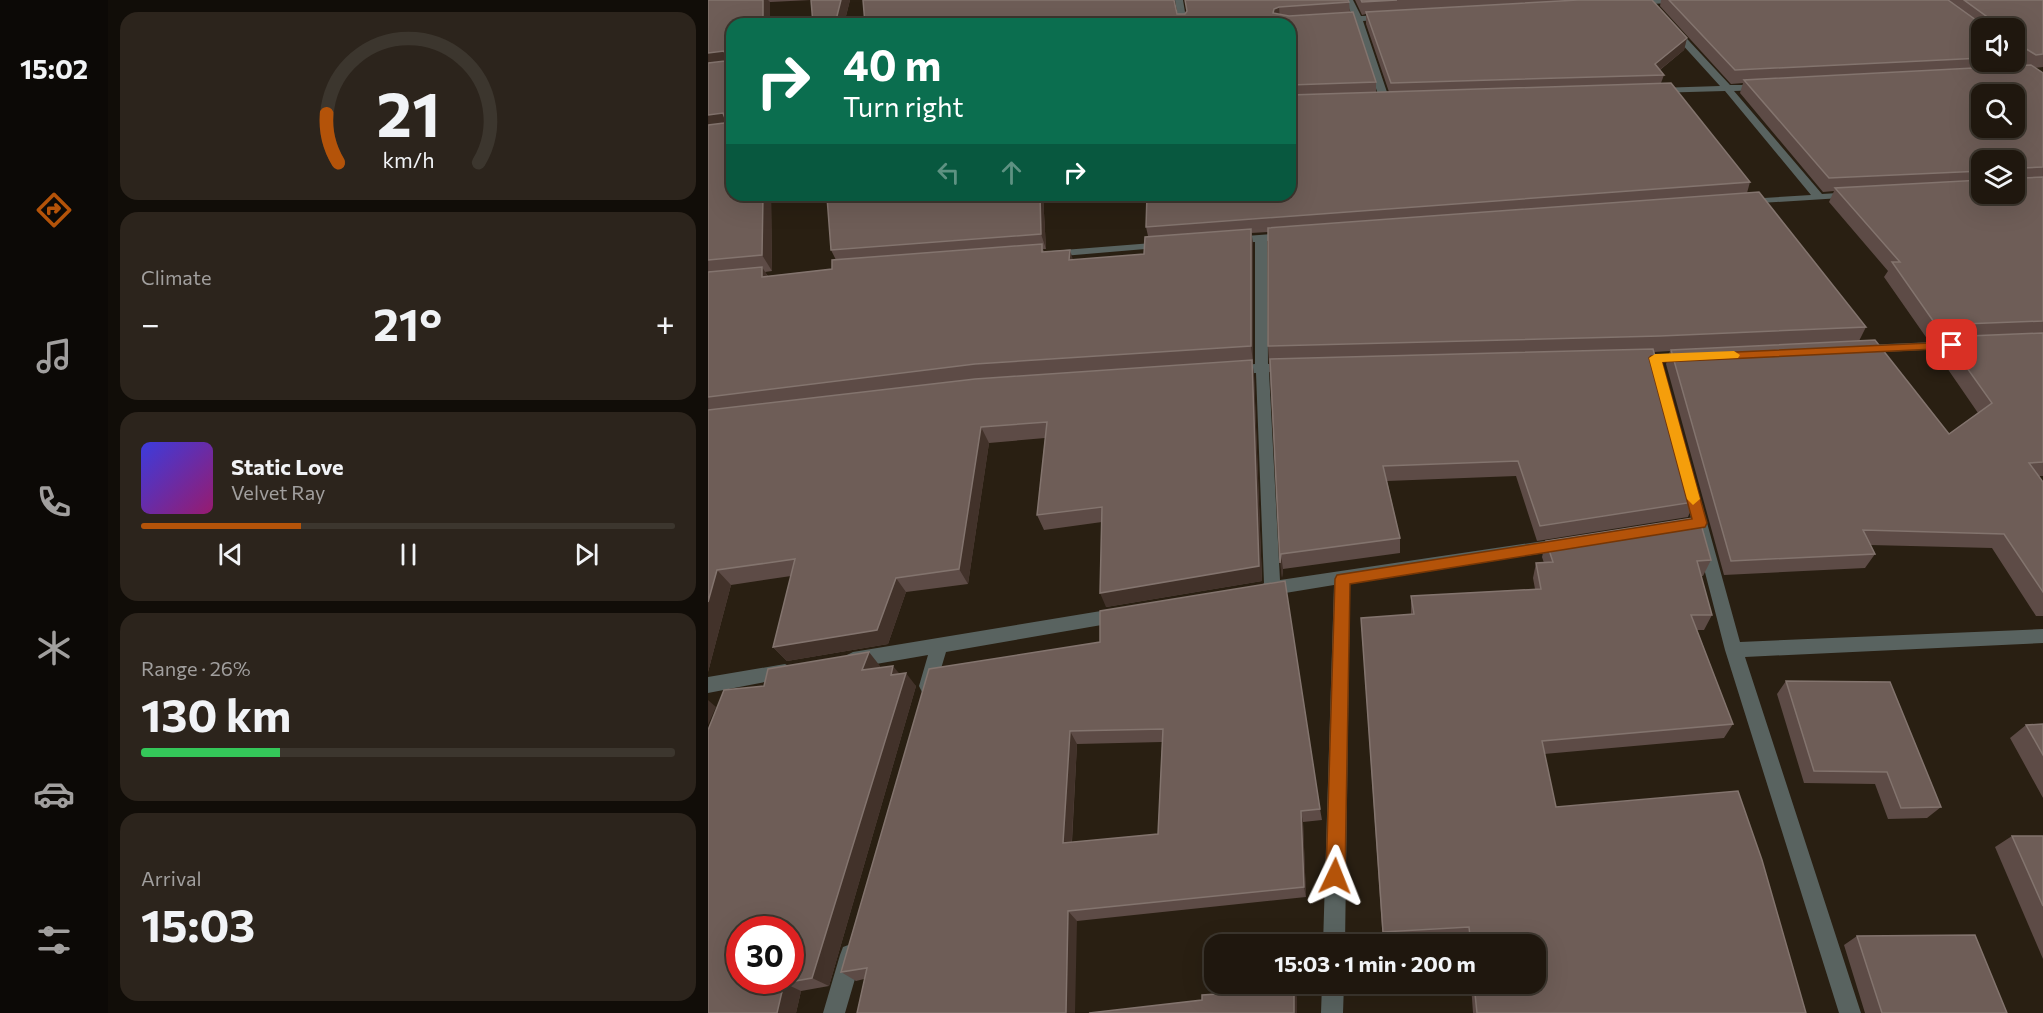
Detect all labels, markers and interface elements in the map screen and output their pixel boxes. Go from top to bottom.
map controls [1971,18,2025,204]
button: sound [1971,18,2025,72]
text: 40 m [843,38,941,90]
icon: right [744,42,822,120]
text: 15:02 [20,52,88,85]
text: 21 [376,74,440,150]
button: search [1971,84,2025,138]
text: Turn right [843,90,963,123]
text: km/h [382,146,434,172]
button: layers [1971,150,2025,204]
icon: left [932,156,965,189]
icon: ahead [995,156,1028,189]
icon: right [1058,156,1091,189]
icon: directions [33,189,75,231]
text: Climate [141,265,211,289]
text: 21° [373,295,442,350]
text: − [141,302,160,343]
text: + [656,302,675,343]
pin [1926,319,1977,370]
icon: arrive [1935,328,1968,361]
icon: music [33,335,75,377]
text: Static Love [231,453,344,480]
text: Velvet Ray [231,480,325,504]
icon: phone [33,481,75,523]
icon: previous [214,538,247,571]
icon: pause [392,538,425,571]
icon: next [570,538,603,571]
icon: climate [33,627,75,669]
text: Range · 26% [141,656,251,680]
text: 130 km [141,686,291,741]
icon: car [33,773,75,815]
position arrow [1303,844,1367,908]
text: Arrival [141,866,202,890]
text: 15:03 [141,896,255,951]
speed limit sign: 30 [726,916,804,994]
icon: filters [33,919,75,961]
text: 15:03 · 1 min · 200 m [1274,950,1476,977]

